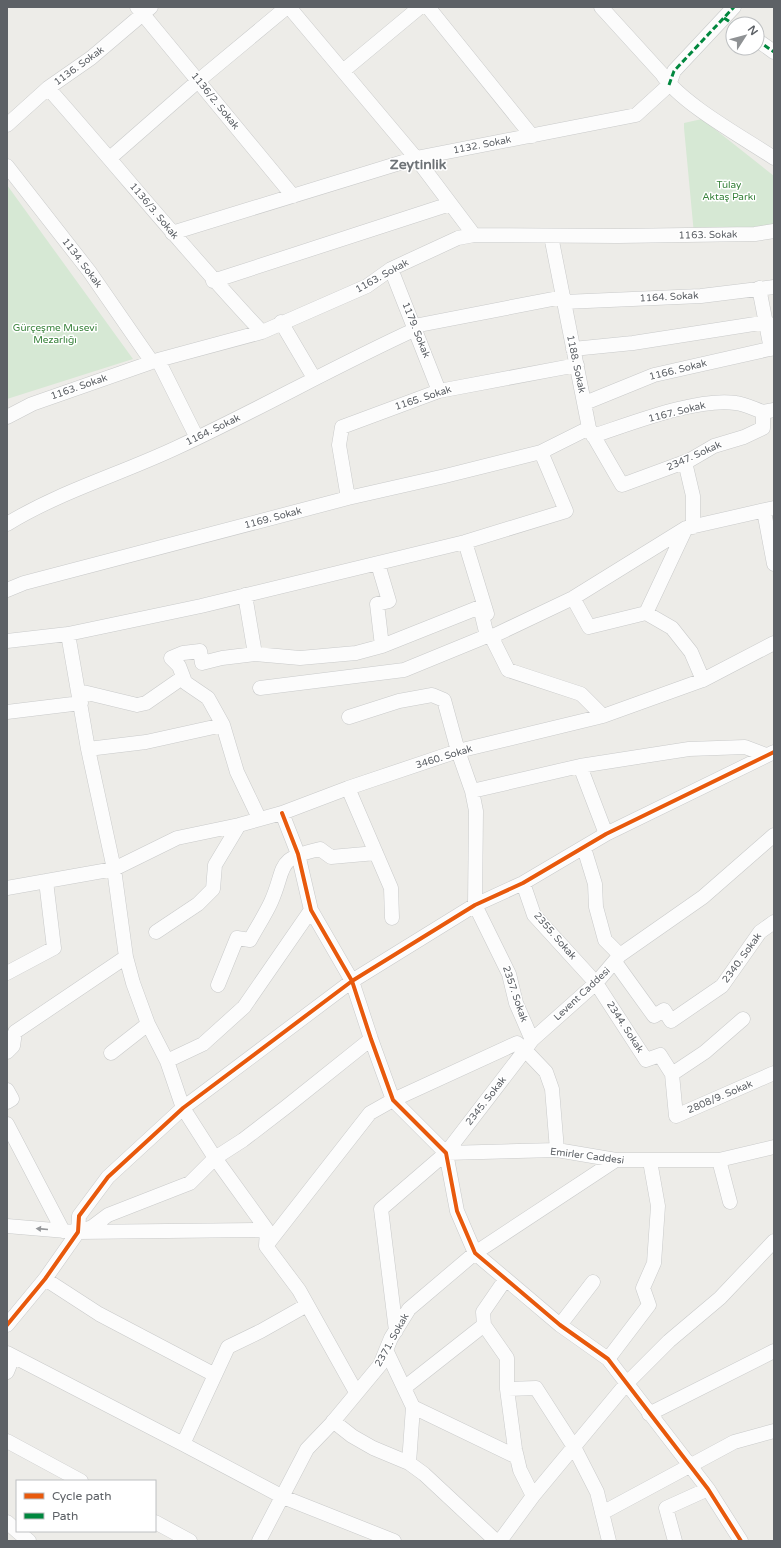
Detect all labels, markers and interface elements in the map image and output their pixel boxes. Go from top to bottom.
north arrow [725,16,765,56]
text: N [745,23,761,38]
street label: 1136. Sokak [52,43,107,88]
street label: 1136/2. Sokak [188,70,242,132]
street label: 1132. Sokak [452,133,513,157]
district label: Zeytinlik [390,156,447,173]
park label: Tülay Aktaş Parkı [702,179,756,203]
street label: 1136/3. Sokak [127,180,181,242]
street label: 1163. Sokak [678,228,738,242]
street label: 1134. Sokak [59,236,105,291]
street label: 1163. Sokak [353,256,411,296]
street label: 1164. Sokak [639,289,699,305]
street label: 1179. Sokak [399,300,433,360]
park label: Gürçeşme Musevi Mezarlığı [13,322,97,346]
street label: 1188. Sokak [564,334,588,395]
street label: 1166. Sokak [648,357,709,383]
street label: 1163. Sokak [49,372,109,402]
street label: 1165. Sokak [393,383,453,413]
street label: 1167. Sokak [647,399,707,425]
street label: 1164. Sokak [184,411,243,448]
street label: 2347. Sokak [665,438,724,473]
street label: 1169. Sokak [243,504,304,531]
street label: 3460. Sokak [414,742,474,771]
street label: 2355. Sokak [531,910,579,963]
street label: 2340. Sokak [720,930,765,985]
street label: 2357. Sokak [500,964,530,1024]
street label: Levent Caddesi [551,965,613,1023]
street label: 2344. Sokak [604,999,646,1055]
street label: 2345. Sokak [463,1074,509,1128]
street label: 2808/9. Sokak [686,1078,755,1116]
street label: Emirler Caddesi [549,1146,625,1166]
one-way arrow [36,1226,48,1233]
street label: 2371. Sokak [372,1311,412,1369]
legend [16,1480,156,1532]
text: Cycle path [52,1489,111,1503]
text: Path [52,1509,78,1523]

